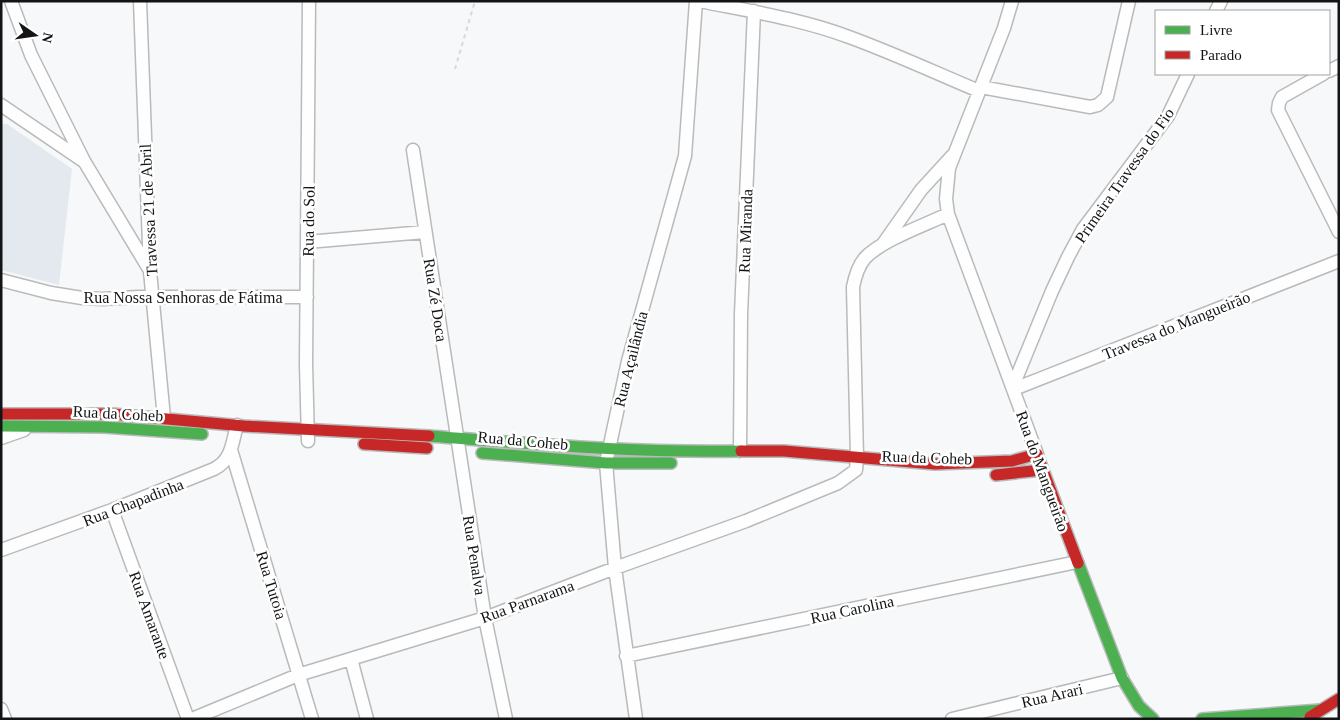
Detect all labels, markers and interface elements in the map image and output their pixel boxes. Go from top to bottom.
north arrow [10,10,60,60]
legend [1155,10,1330,75]
text: Livre [1200,22,1233,38]
text: N [39,31,56,44]
text: Parado [1200,47,1242,63]
street label: Primeira Travessa do Fio [1071,105,1177,246]
street label: Travessa 21 de Abril [137,143,160,276]
street label: Rua do Sol [299,185,318,257]
street label: Rua Miranda [736,189,755,273]
street label: Rua Zé Doca [421,257,451,343]
street label: Travessa do Mangueirão [1100,288,1253,364]
street label: Rua Nossa Senhoras de Fátima [83,289,283,306]
street label: Rua Açailândia [610,309,652,409]
street label: Rua da Coheb [72,403,164,424]
street label: Rua do Mangueirão [1012,409,1072,534]
street label: Rua da Coheb [477,428,569,453]
street label: Rua da Coheb [881,447,973,468]
street label: Rua Chapadinha [81,476,186,530]
street label: Rua Penalva [460,514,489,596]
street label: Rua Tutoia [253,549,290,621]
street label: Rua Amarante [126,569,173,661]
street label: Rua Parnarama [478,577,576,626]
street label: Rua Carolina [809,592,895,627]
street label: Rua Arari [1020,680,1085,711]

